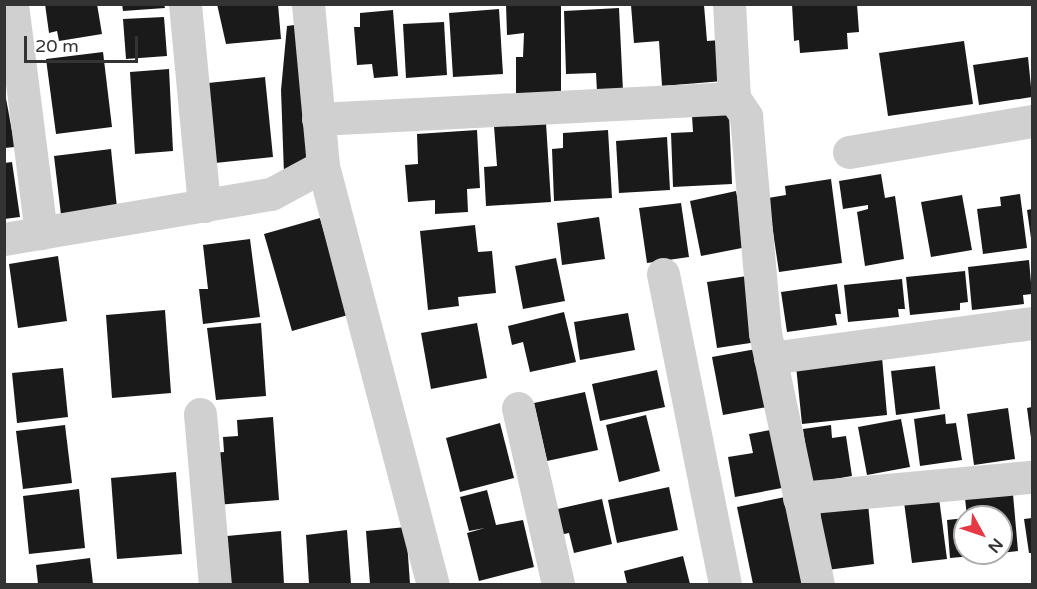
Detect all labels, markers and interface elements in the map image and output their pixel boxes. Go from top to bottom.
scale bar [27,24,141,62]
text: 20 m [35,35,79,57]
north arrow [953,505,1013,565]
text: N [983,534,1007,557]

